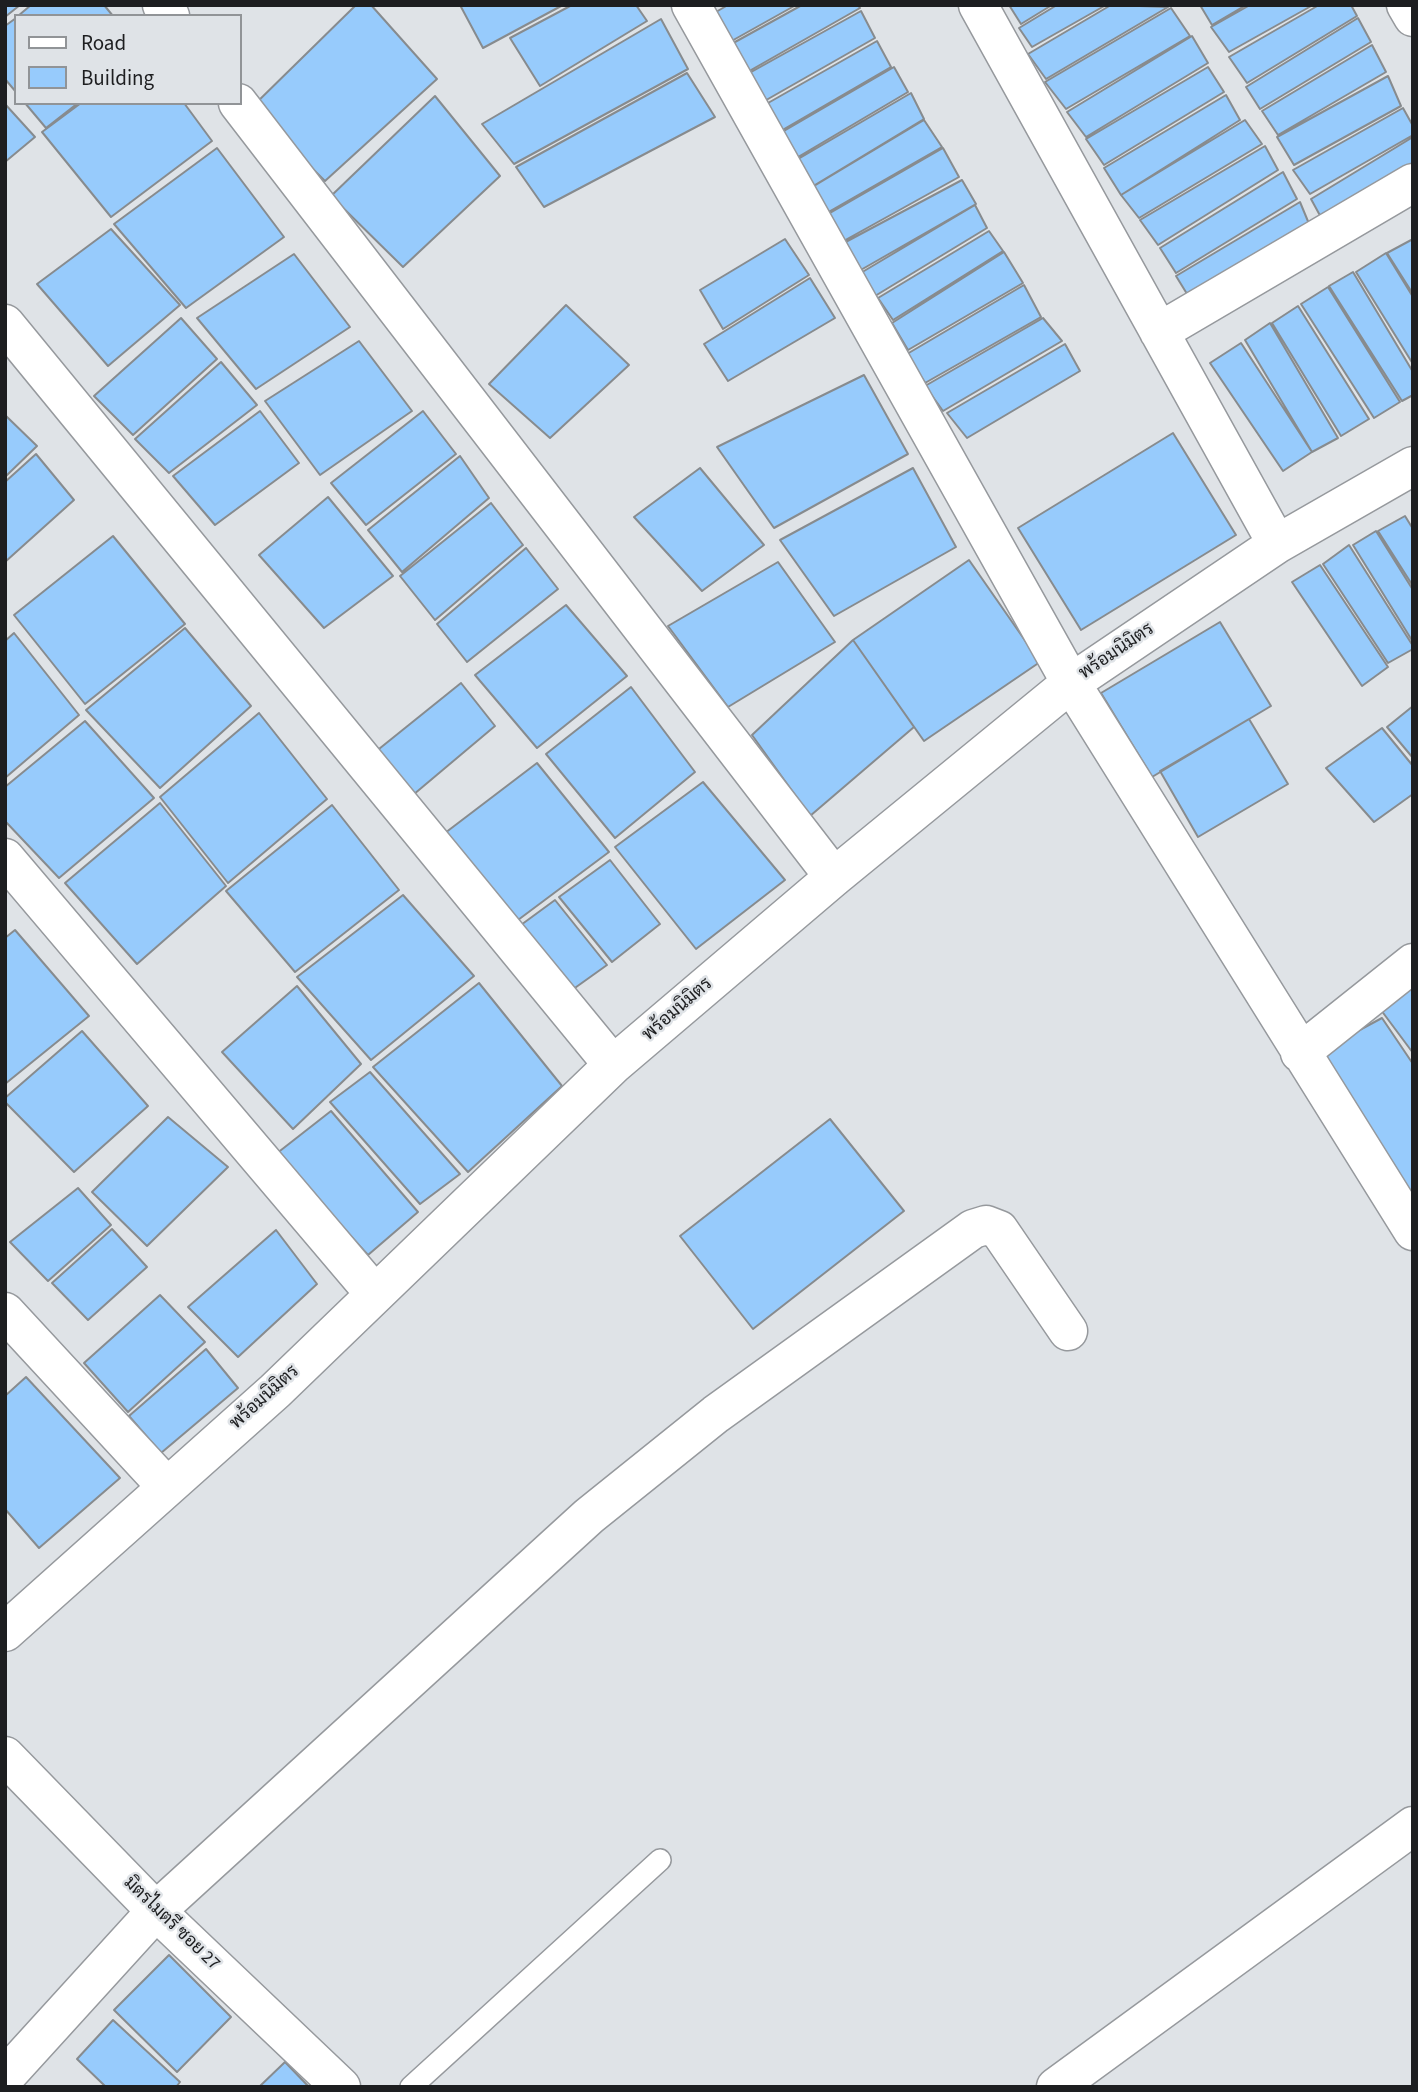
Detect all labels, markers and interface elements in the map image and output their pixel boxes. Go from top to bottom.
legend [14,14,242,105]
text: Road [81,28,126,58]
text: Building [81,63,154,93]
street label: พร้อมนิมิตร [1076,619,1158,685]
street label: พร้อมนิมิตร [639,974,717,1046]
street label: พร้อมนิมิตร [226,1361,304,1435]
street label: มิตรไมตรี ซอย 27 [118,1873,224,1975]

